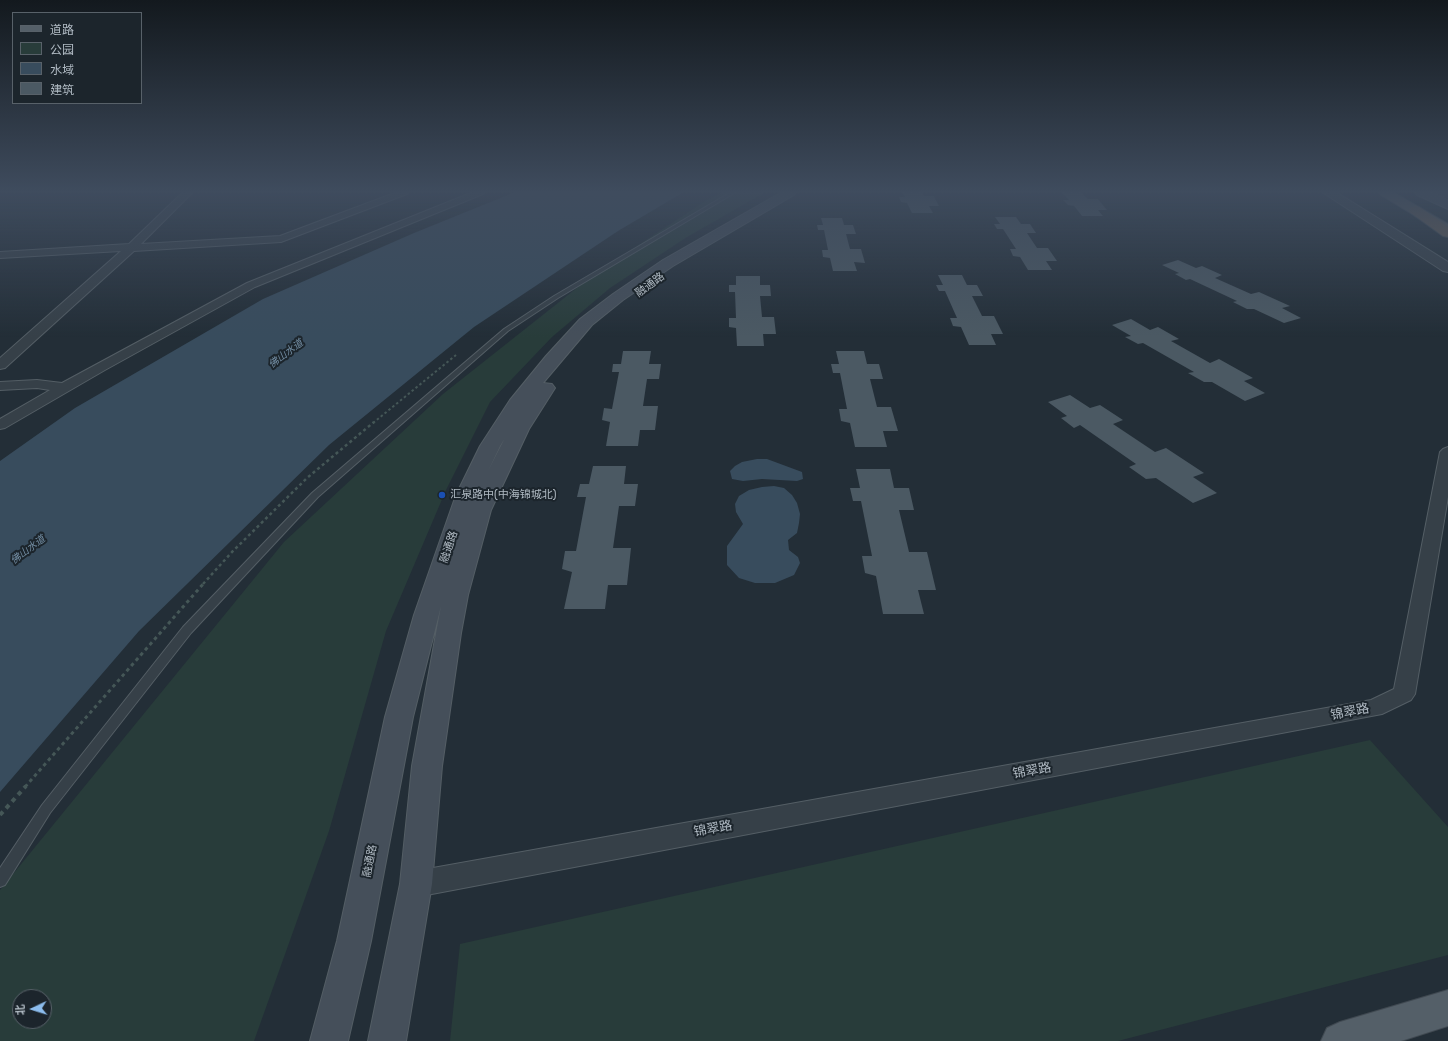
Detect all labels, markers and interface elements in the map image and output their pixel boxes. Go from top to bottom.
legend [12,12,142,104]
text: 道路 [50,23,74,37]
text: 公园 [50,43,74,57]
text: 水域 [50,63,74,77]
text: 建筑 [50,83,74,97]
street label: 融通路 [633,270,667,300]
water label: 佛山水道 [266,337,306,371]
place label: 汇泉路中(中海锦城北) [450,488,556,502]
marker: 汇泉路中(中海锦城北) [437,490,447,500]
street label: 融通路 [437,529,461,565]
water label: 佛山水道 [8,533,48,567]
street label: 锦翠路 [1329,701,1371,723]
street label: 锦翠路 [1011,760,1053,782]
street label: 锦翠路 [692,818,734,840]
street label: 融通路 [360,844,380,878]
north arrow [12,989,52,1029]
text: 北 [14,1004,27,1016]

